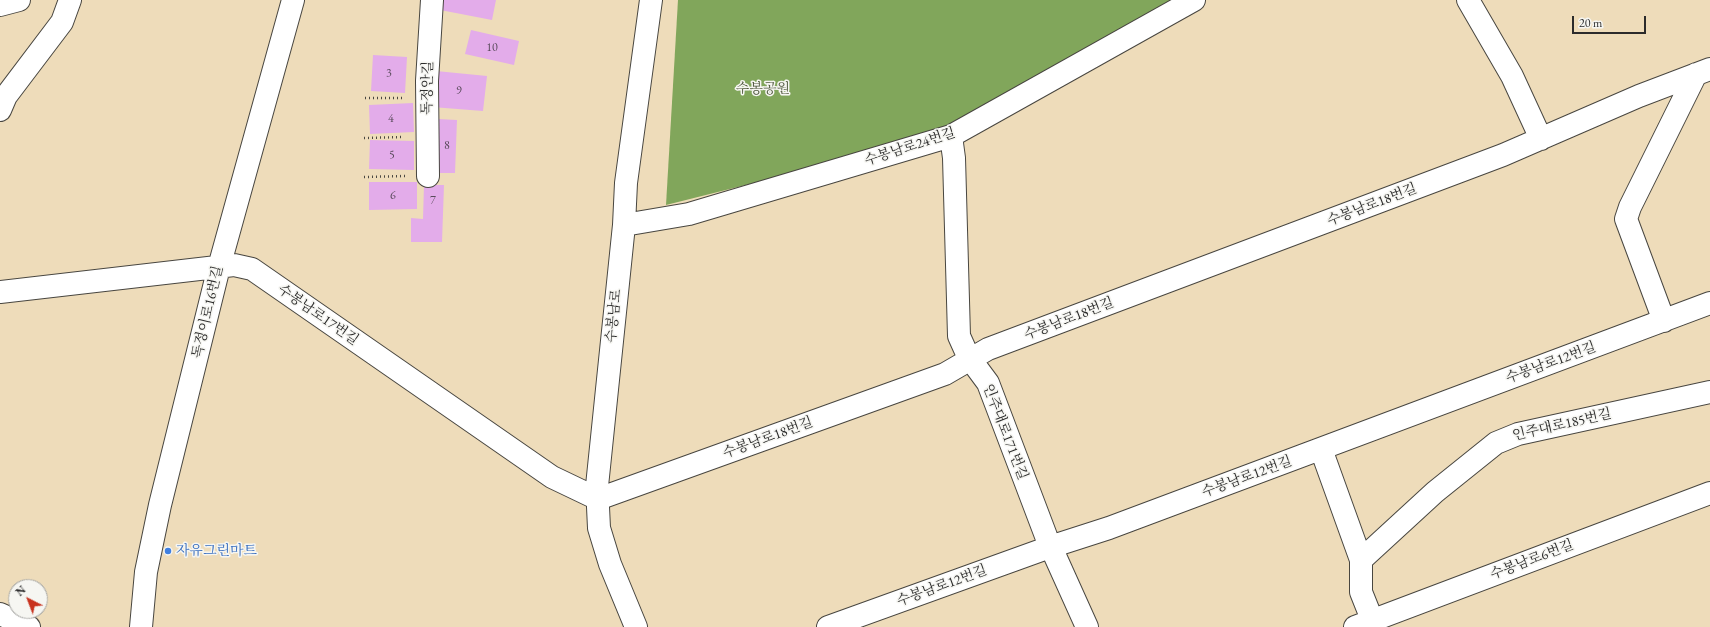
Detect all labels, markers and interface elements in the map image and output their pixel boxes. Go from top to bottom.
scale bar [1574,8,1648,34]
text: 20 m [1579,15,1602,31]
house number: 10 [486,41,498,55]
street label: 독정안길 [419,61,437,115]
house number: 3 [386,67,392,81]
park label: 수봉공원 [736,81,790,97]
house number: 9 [456,84,462,98]
house number: 4 [388,112,394,126]
street label: 수봉남로24번길 [862,124,958,170]
house number: 8 [444,139,450,153]
house number: 5 [389,148,395,162]
street label: 수봉남로18번길 [1325,180,1419,230]
house number: 6 [390,189,396,203]
house number: 7 [430,194,436,208]
street label: 독정이로16번길 [189,264,227,360]
street label: 수봉남로17번길 [274,281,362,349]
street label: 수봉남로 [603,288,625,344]
street label: 수봉남로18번길 [1022,294,1116,344]
street label: 수봉남로12번길 [1504,339,1598,387]
street label: 인주대로171번길 [979,382,1031,482]
street label: 인주대로185번길 [1511,405,1613,445]
street label: 수봉남로18번길 [721,414,815,462]
street label: 수봉남로12번길 [1200,453,1294,501]
street label: 수봉남로6번길 [1488,536,1576,584]
place label: 자유그린마트 [176,543,257,559]
marker: 자유그린마트 [163,546,173,556]
street label: 수봉남로12번길 [895,562,989,610]
north arrow [8,579,48,619]
text: N [13,583,29,599]

